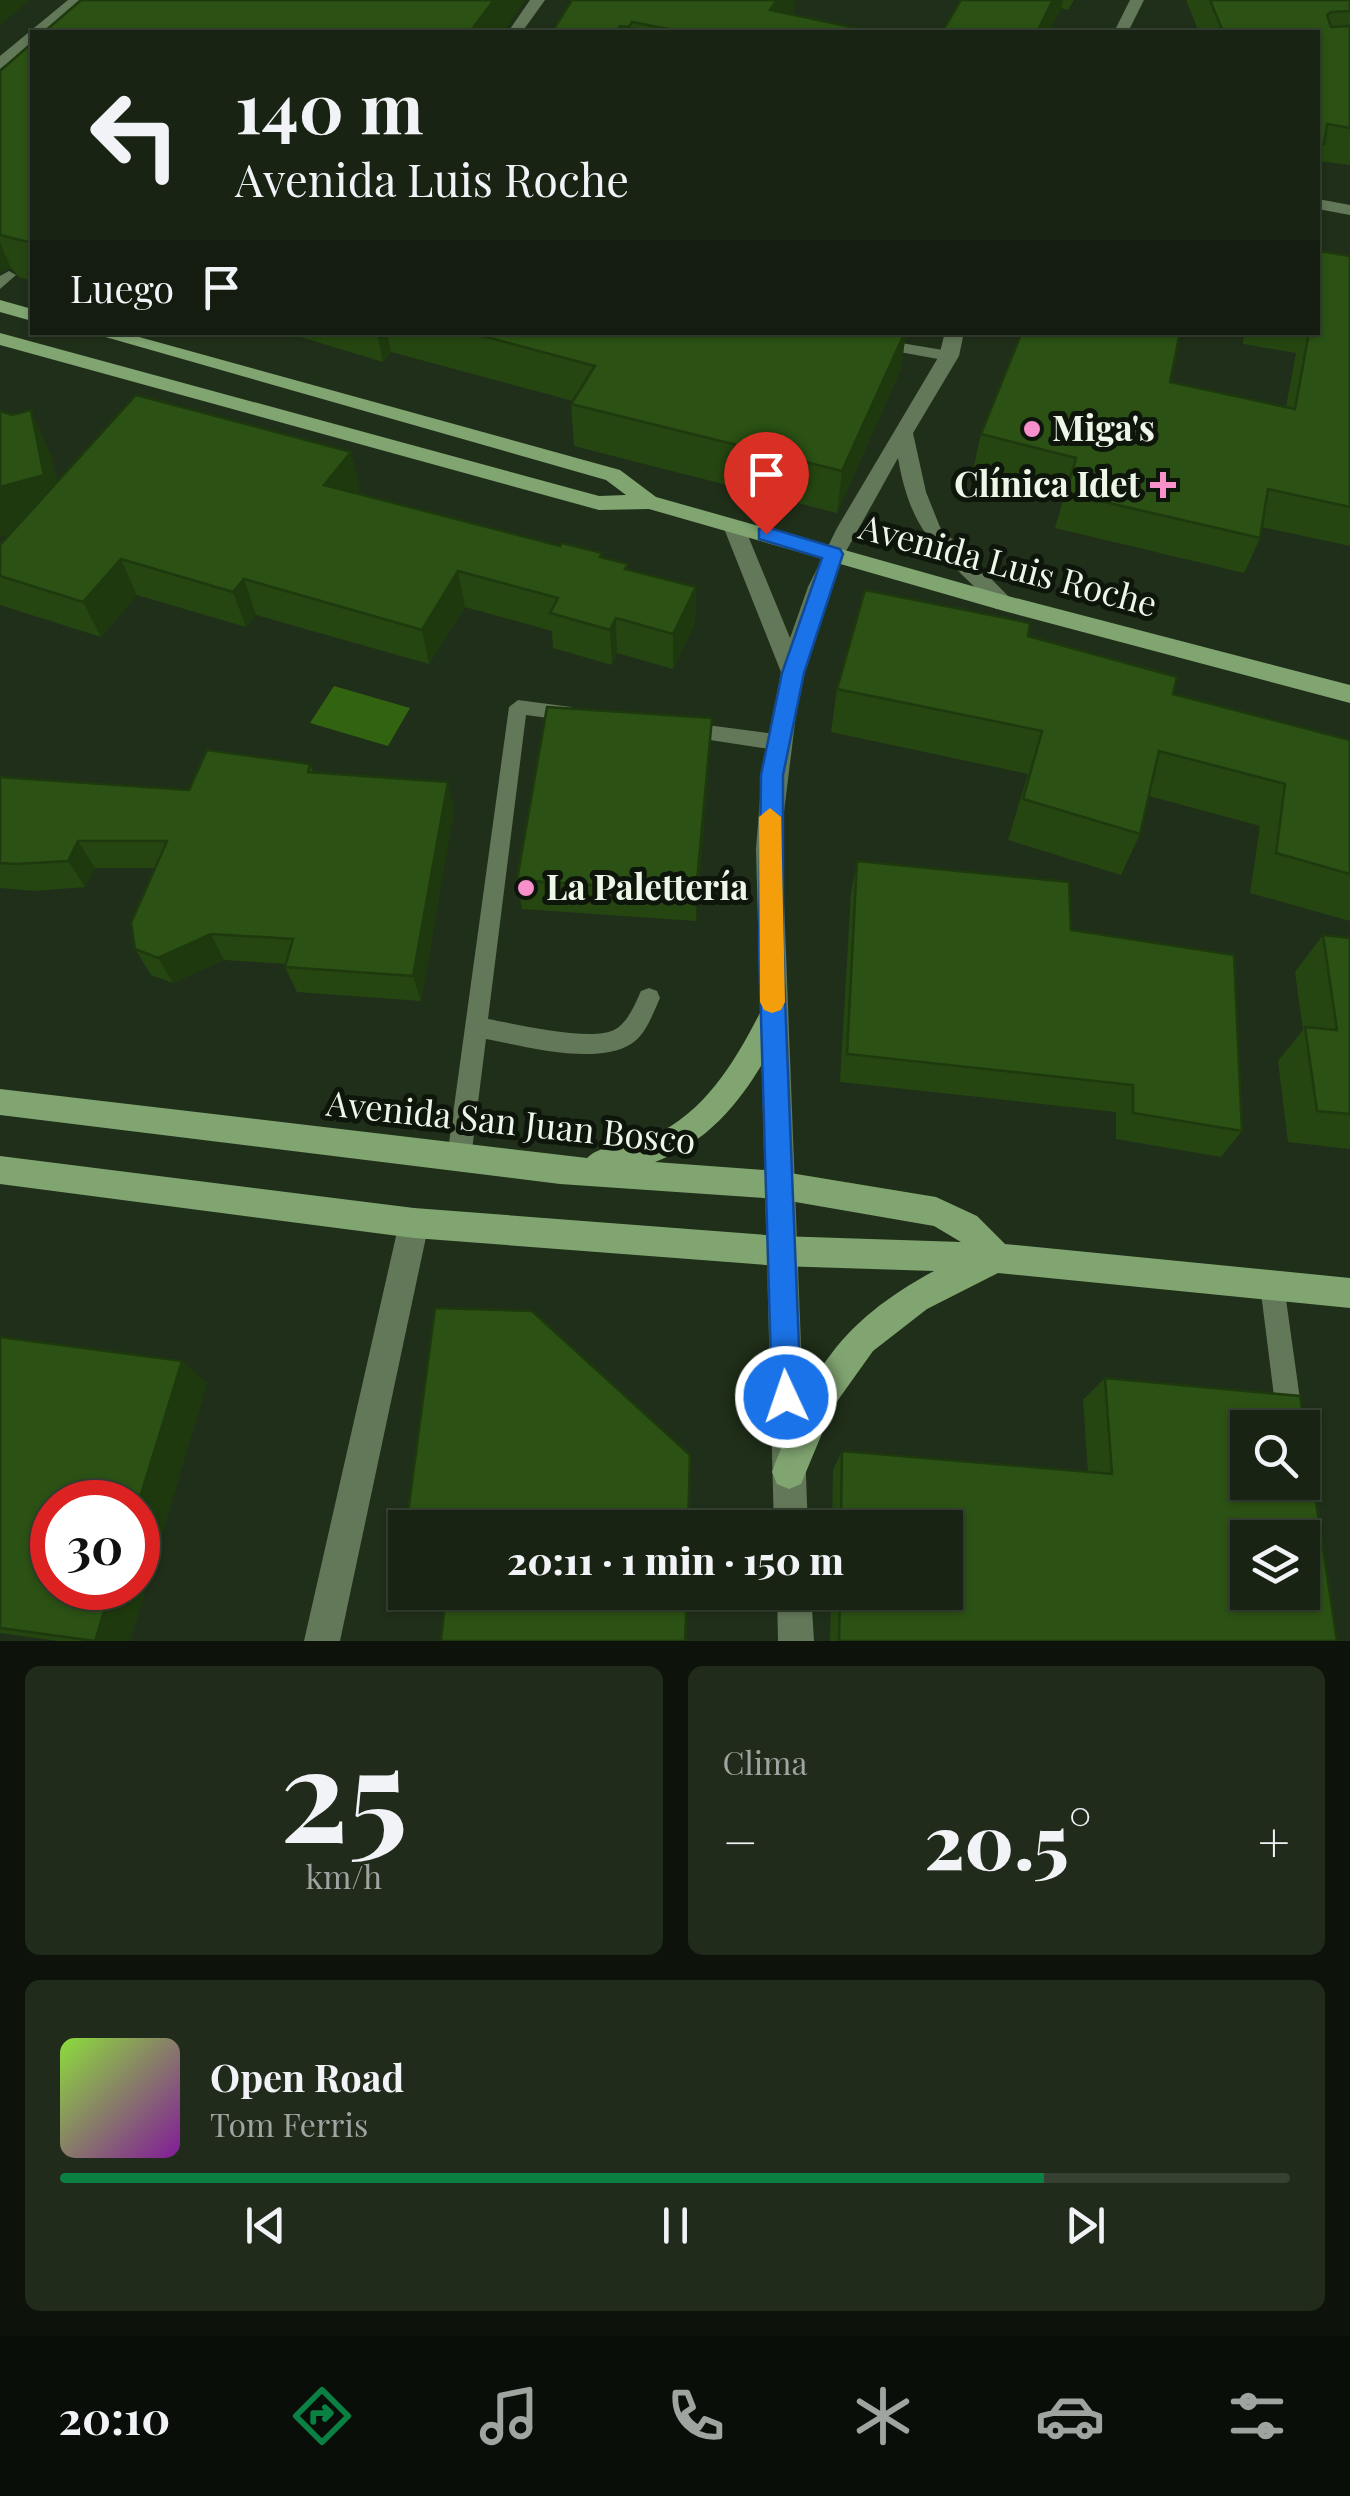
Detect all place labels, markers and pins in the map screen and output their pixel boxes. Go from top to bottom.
place label: Miga's [1052,403,1155,450]
marker: Miga's [1021,418,1043,440]
pin [724,432,809,535]
place label: Clínica Idet [954,459,1141,506]
marker: Clínica Idet [1150,472,1176,498]
place label: La Palettería [546,862,748,909]
marker: La Palettería [515,877,537,899]

